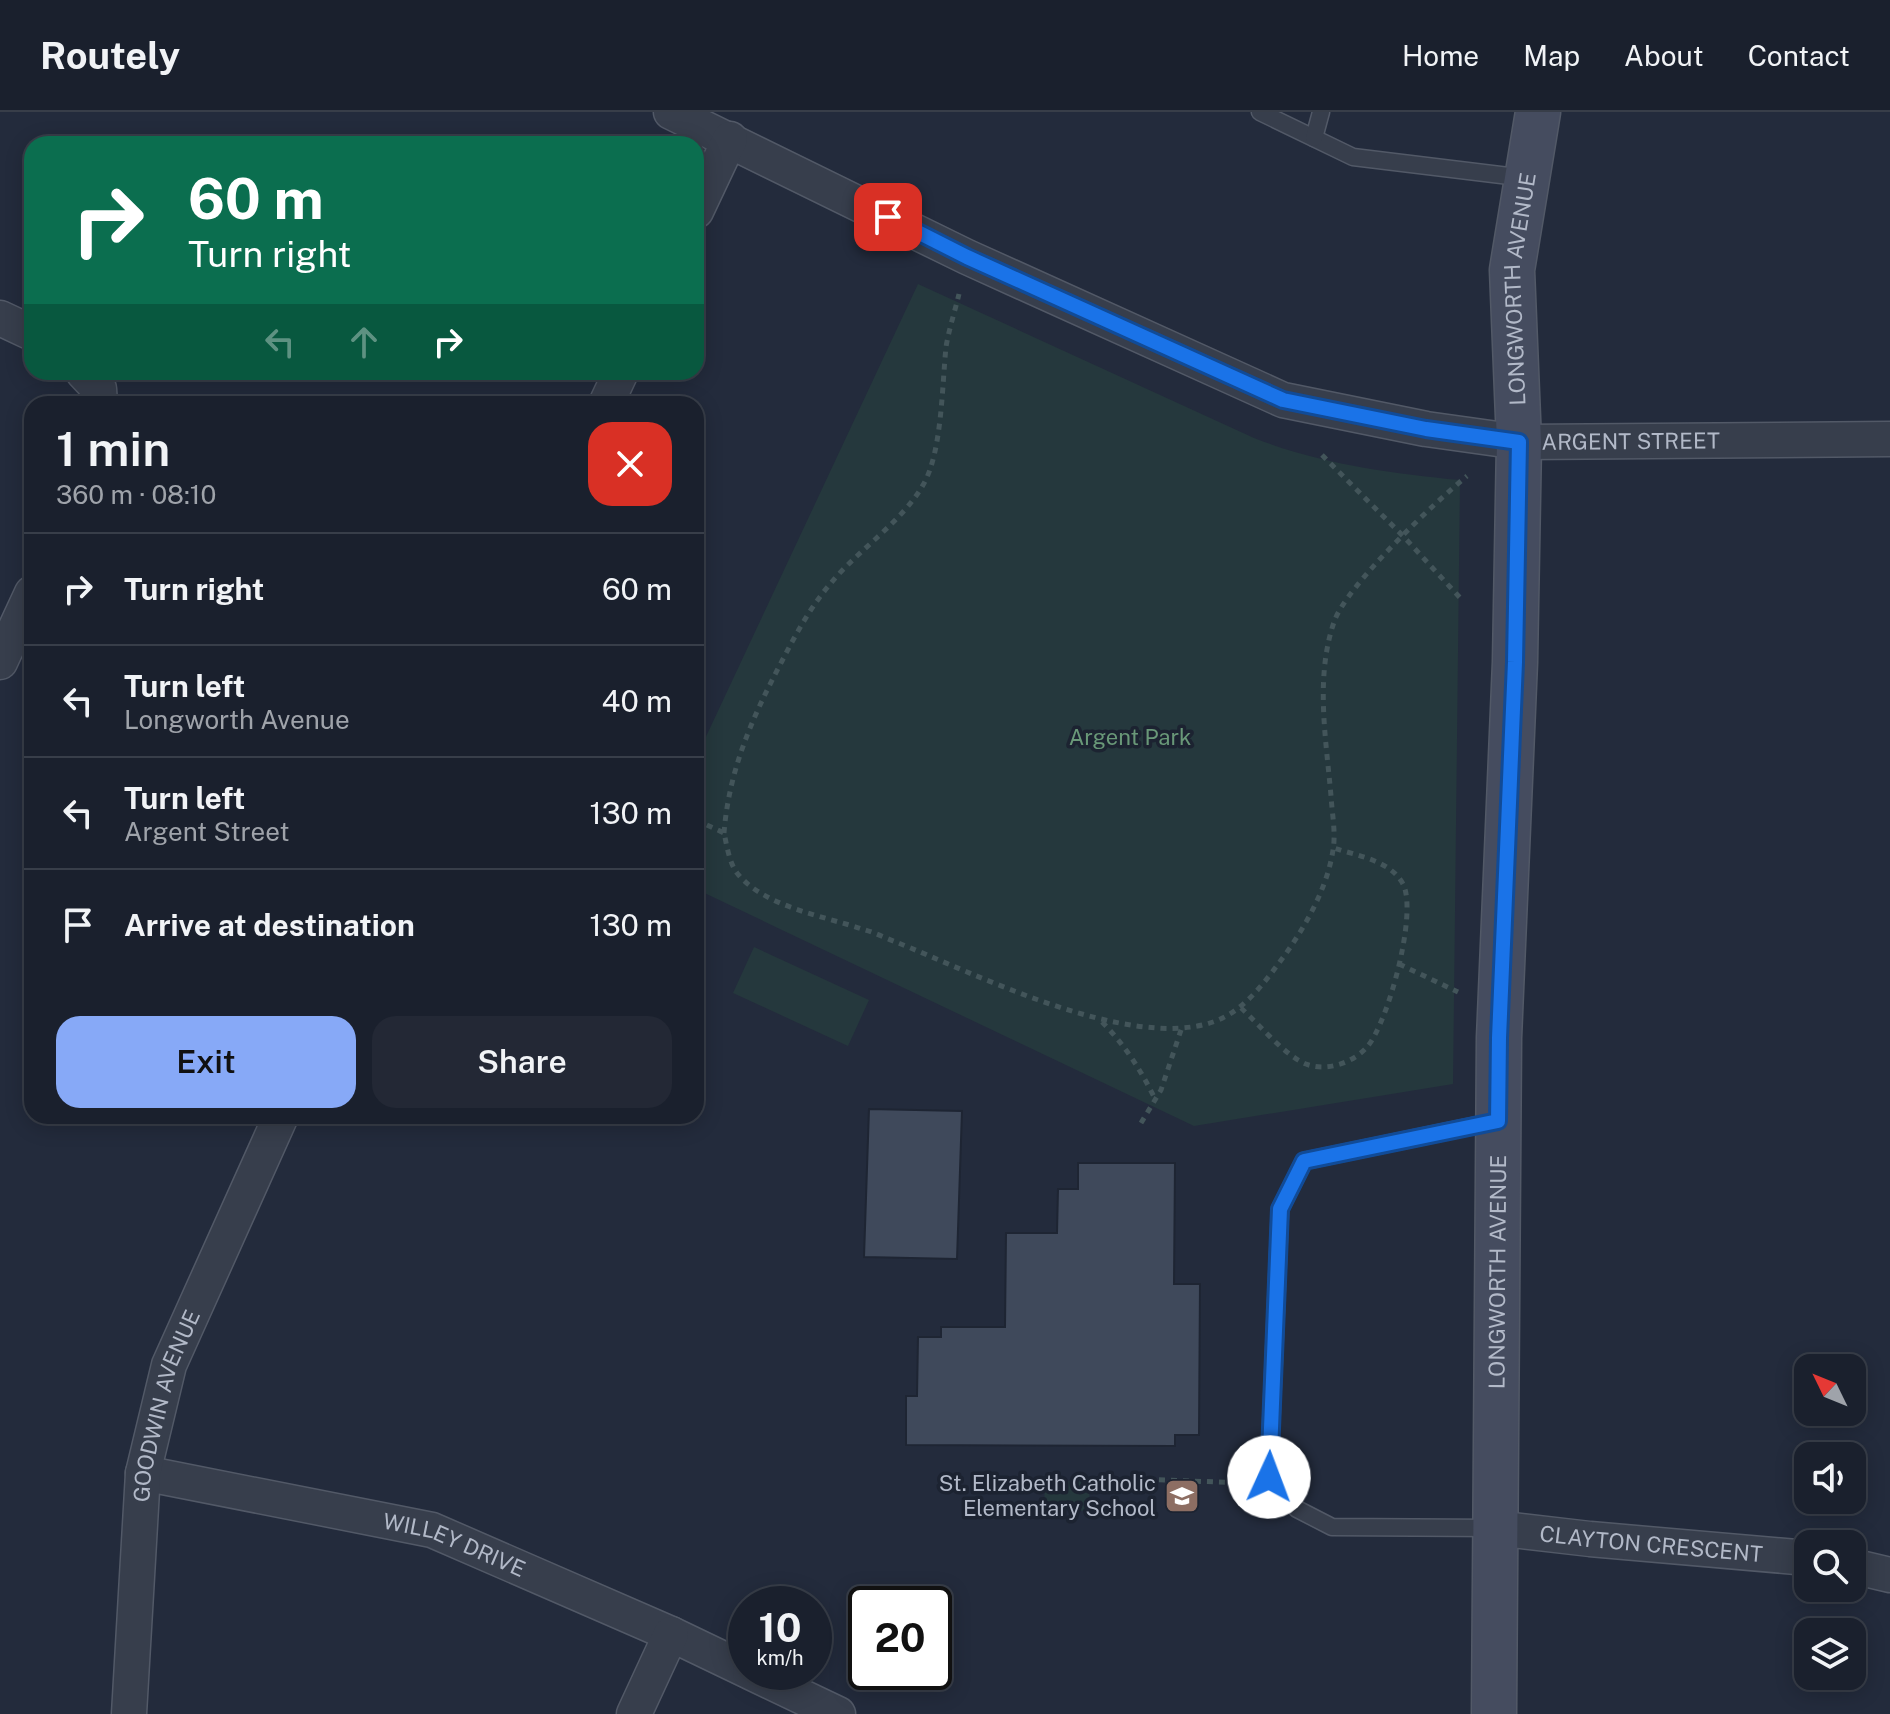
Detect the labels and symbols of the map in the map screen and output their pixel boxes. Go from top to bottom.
street label: LONGWORTH AVENUE [1499,171,1541,406]
pin [854,183,922,251]
street label: ARGENT STREET [1541,427,1720,455]
park label: Argent Park [1069,724,1191,750]
street label: LONGWORTH AVENUE [1483,1155,1511,1389]
street label: GOODWIN AVENUE [128,1306,205,1503]
north arrow [1794,1354,1866,1426]
position arrow [1227,1435,1311,1519]
place label: St. Elizabeth Catholic Elementary School [939,1470,1156,1521]
school or university icon: St. Elizabeth Catholic Elementary School [1163,1477,1201,1515]
street label: WILLEY DRIVE [381,1508,529,1582]
street label: CLAYTON CRESCENT [1538,1520,1764,1567]
speed limit sign: 20 [848,1586,952,1690]

